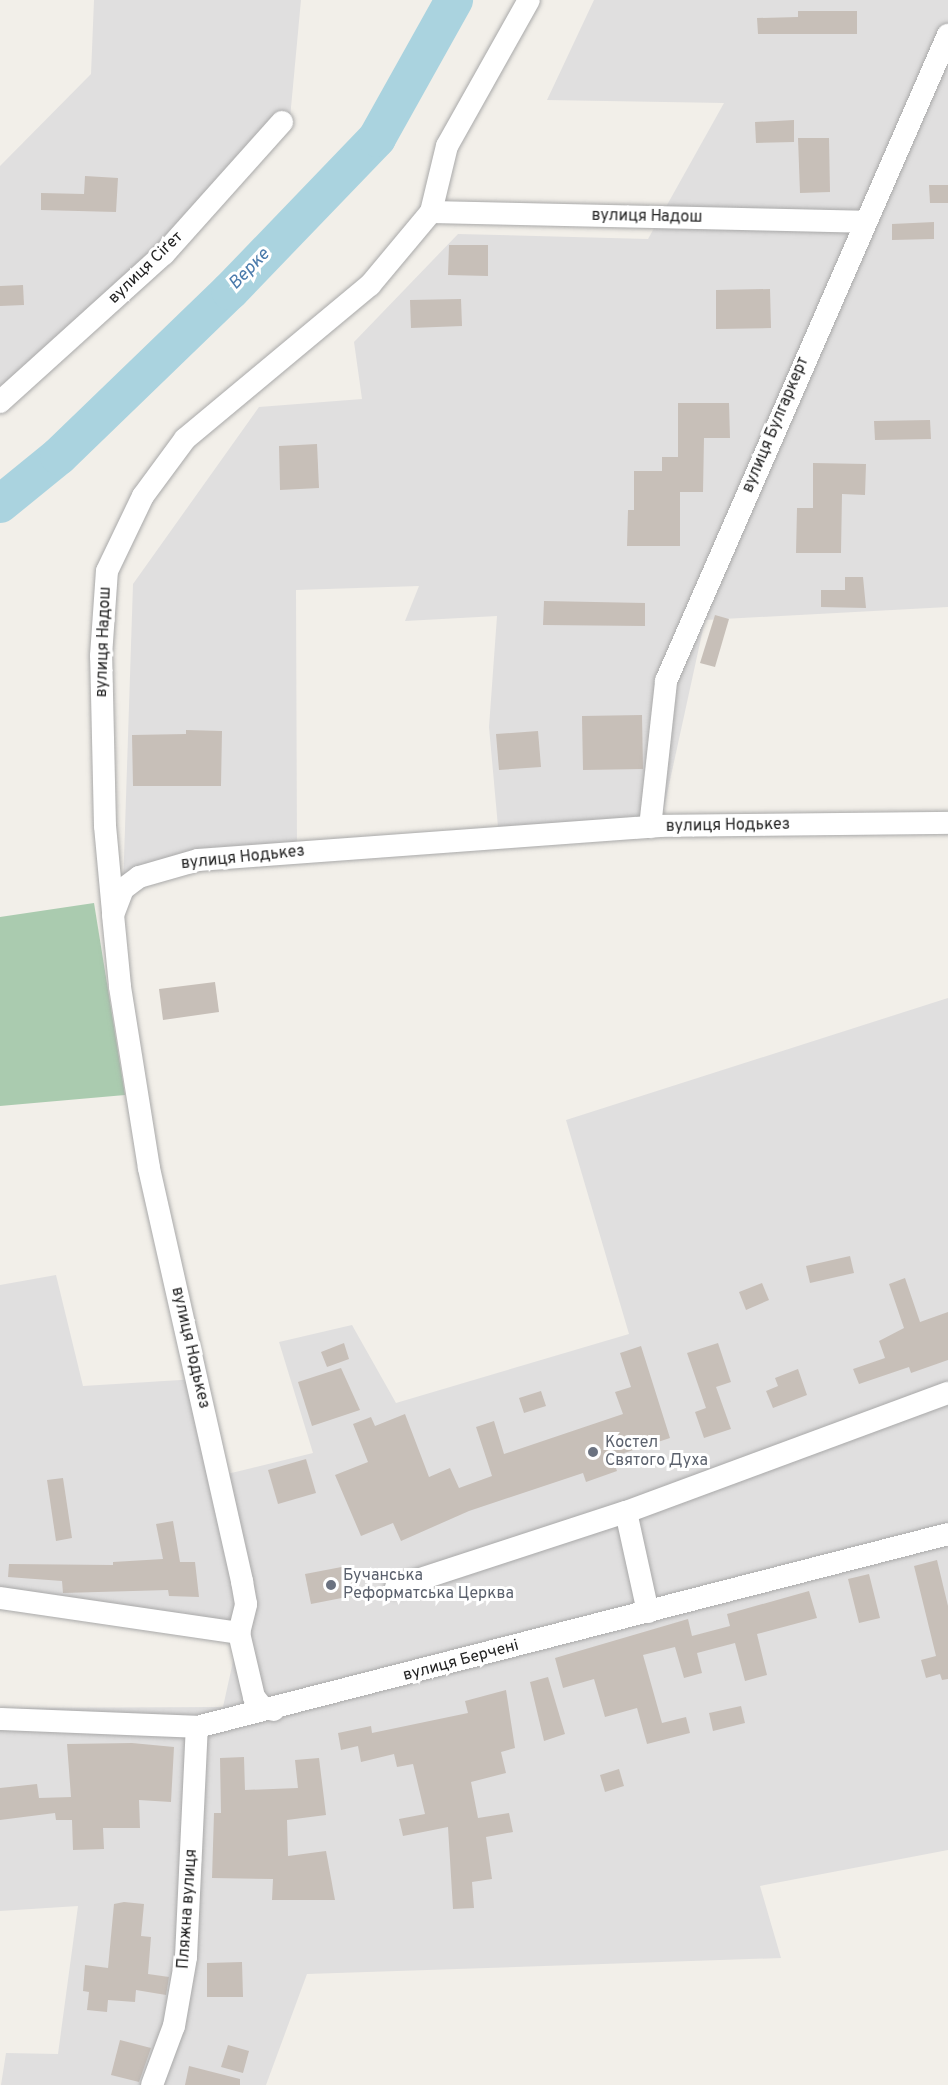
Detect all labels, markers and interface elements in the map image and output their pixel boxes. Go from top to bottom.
street label: вулиця Надош [591,206,703,228]
street label: вулиця Сіґет [105,228,187,308]
water label: Верке [225,245,275,295]
street label: вулиця Булгаркерт [739,354,813,496]
street label: вулиця Надош [92,586,116,698]
street label: вулиця Нодькез [666,815,790,837]
street label: вулиця Нодькез [180,842,306,874]
street label: вулиця Нодькез [167,1285,213,1411]
place label: Костел Святого Духа [605,1433,708,1471]
marker: Костел Святого Духа [586,1445,600,1459]
place label: Бучанська Реформатська Церква [343,1566,514,1604]
marker: Бучанська Реформатська Церква [324,1578,338,1592]
street label: вулиця Берчені [401,1636,521,1686]
street label: Пляжна вулиця [174,1848,202,1970]

